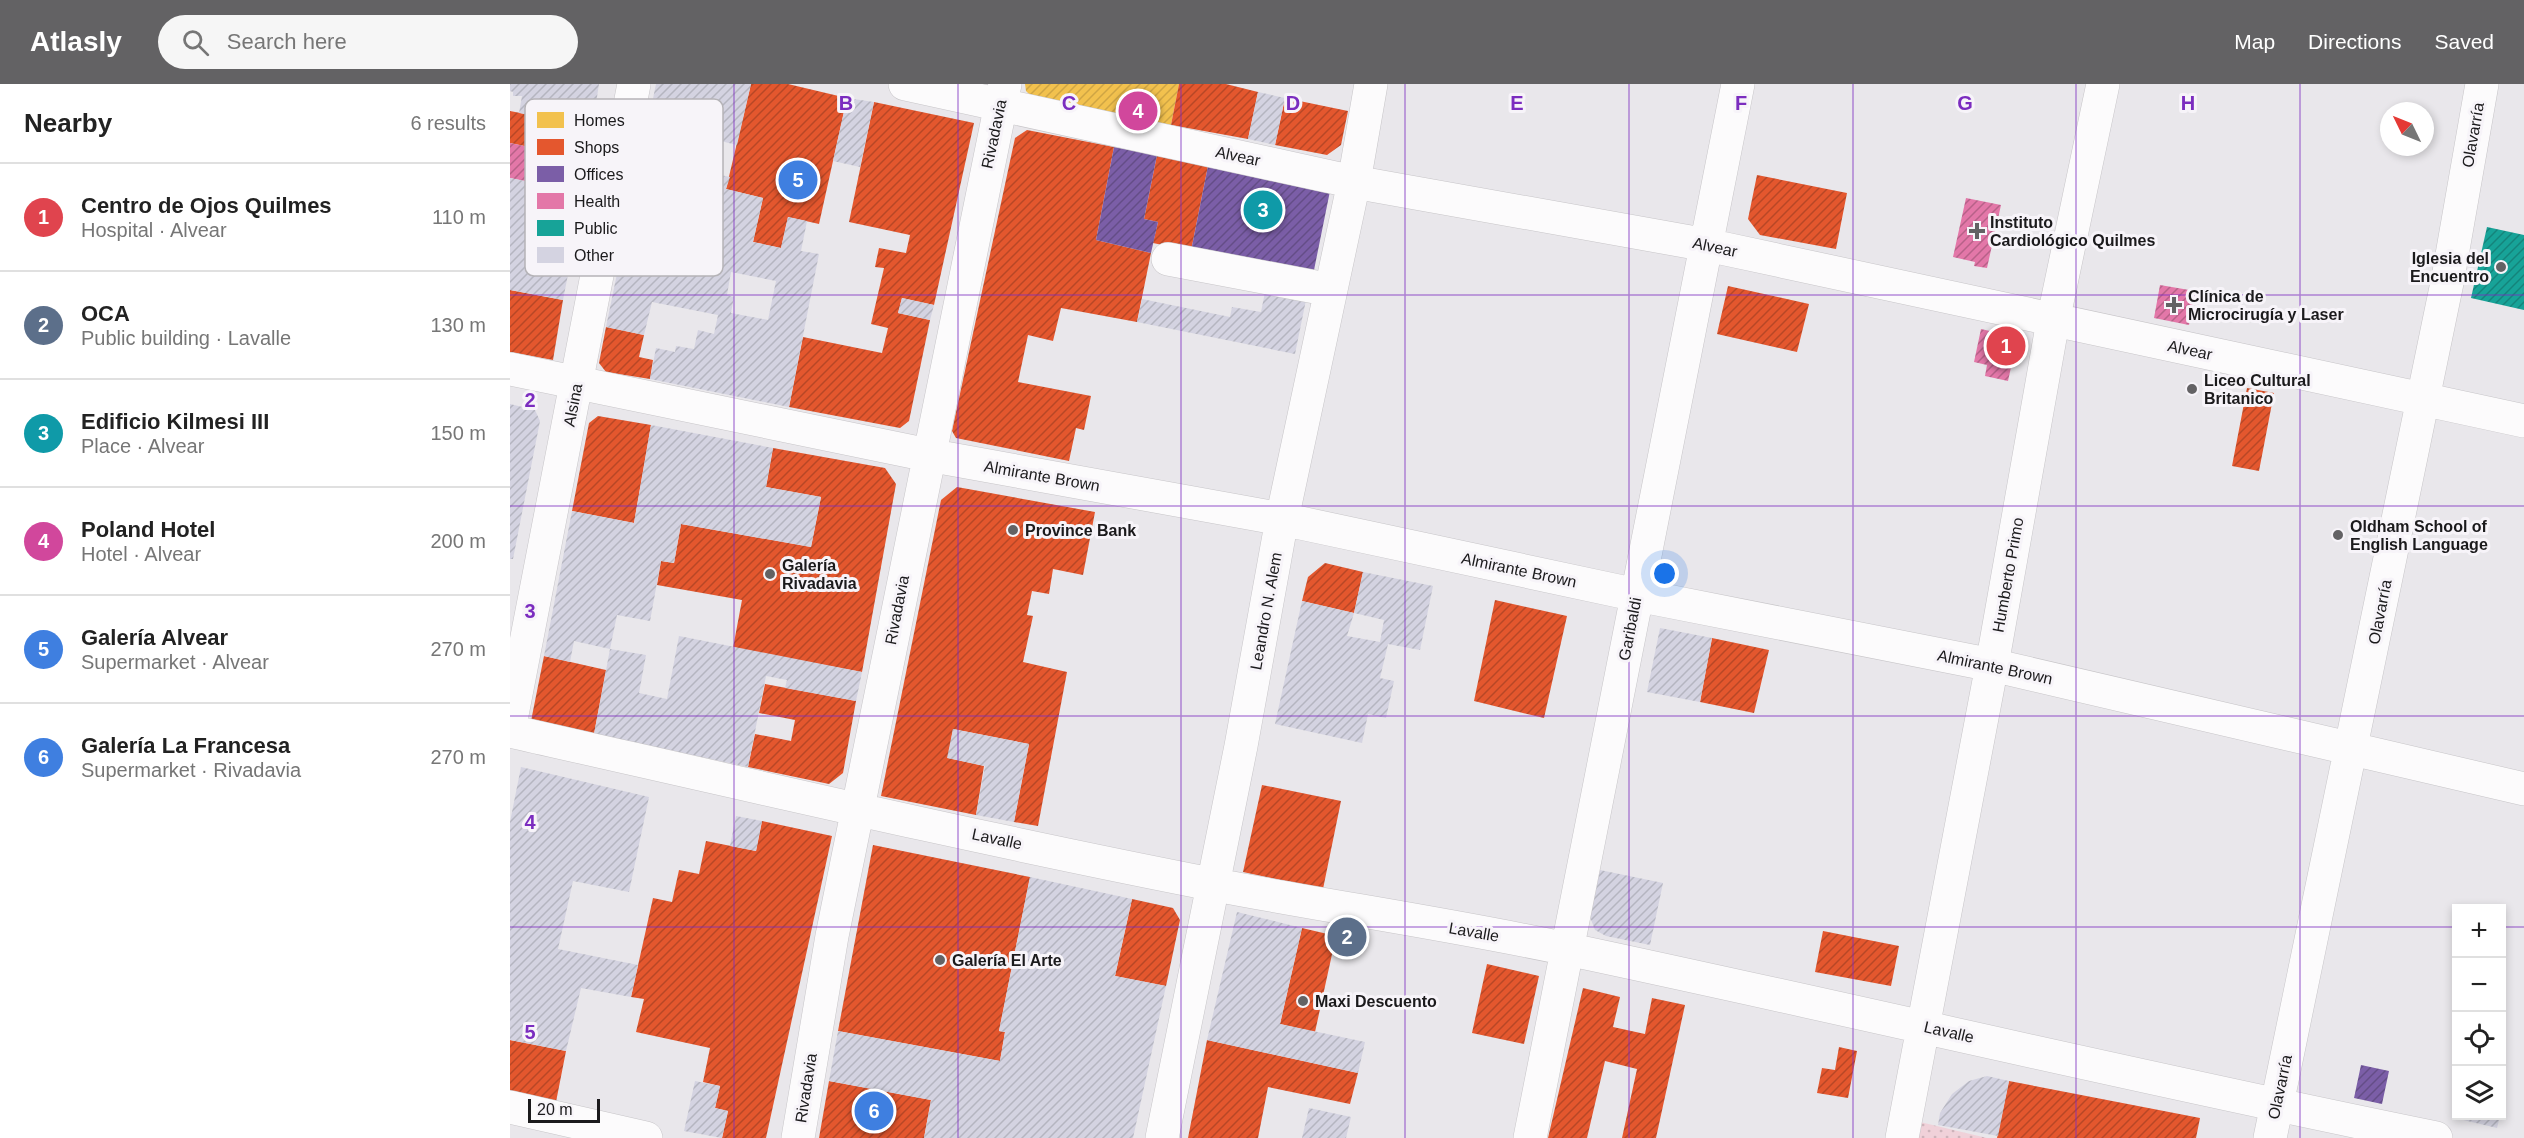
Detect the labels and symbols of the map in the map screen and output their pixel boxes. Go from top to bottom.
pin: 4 [1118,88,1158,134]
text: B [839,92,853,114]
text: C [1062,92,1076,114]
text: D [1286,92,1300,114]
text: E [1510,92,1524,114]
text: F [1735,92,1747,114]
text: G [1957,92,1973,114]
text: H [2181,92,2195,114]
street label: Rivadavia [978,98,1010,170]
legend [525,99,723,276]
street label: Olavarría [2459,101,2487,169]
north arrow [2380,102,2434,156]
text: Homes [574,112,625,129]
text: Shops [574,139,619,156]
street label: Alvear [1214,143,1263,169]
pin: 5 [778,158,818,202]
text: Offices [574,166,624,183]
pin: 3 [1244,188,1282,232]
text: Health [574,193,620,210]
place label: Instituto Cardiológico Quilmes [1990,214,2155,249]
text: Public [574,220,618,237]
marker: Instituto Cardiológico Quilmes [1968,222,1986,240]
street label: Alvear [1691,234,1740,260]
text: Other [574,247,615,264]
place label: Iglesia del Encuentro [2410,250,2489,285]
marker: Iglesia del Encuentro [2494,260,2508,274]
place label: Clínica de Microcirugía y Laser [2188,288,2344,323]
marker: Clínica de Microcirugía y Laser [2165,296,2183,314]
pin: 1 [1986,324,2026,368]
street label: Alvear [2166,337,2215,363]
place label: Liceo Cultural Britanico [2204,372,2311,407]
street label: Alsina [560,382,586,428]
marker: Liceo Cultural Britanico [2185,382,2199,396]
text: 2 [524,389,536,411]
street label: Almirante Brown [983,457,1101,495]
street label: Humberto Primo [1990,516,2027,634]
place label: Oldham School of English Language [2350,518,2488,553]
place label: Province Bank [1025,522,1136,539]
marker: Province Bank [1006,523,1020,537]
marker: Oldham School of English Language [2331,528,2345,542]
street label: Almirante Brown [1460,549,1578,591]
street label: Leandro N. Alem [1247,551,1285,671]
place label: Galería Rivadavia [782,557,857,592]
your location [1650,559,1679,588]
marker: Galería Rivadavia [763,567,777,581]
street label: Rivadavia [882,574,912,646]
street label: Olavarría [2365,578,2395,646]
street label: Garibaldi [1616,596,1644,662]
text: 3 [524,600,536,622]
street label: Almirante Brown [1936,646,2054,688]
text: 4 [524,811,536,833]
street label: Lavalle [970,825,1024,853]
pin: 2 [1328,914,1366,960]
street label: Lavalle [1448,919,1501,945]
place label: Galería El Arte [952,952,1062,969]
marker: Galería El Arte [933,953,947,967]
place label: Maxi Descuento [1315,993,1437,1010]
marker: Maxi Descuento [1296,994,1310,1008]
street label: Lavalle [1922,1018,1976,1046]
text: 5 [524,1021,536,1043]
street label: Rivadavia [792,1052,820,1124]
street label: Olavarría [2265,1053,2295,1121]
pin: 6 [854,1088,894,1134]
scale bar [528,1096,600,1124]

